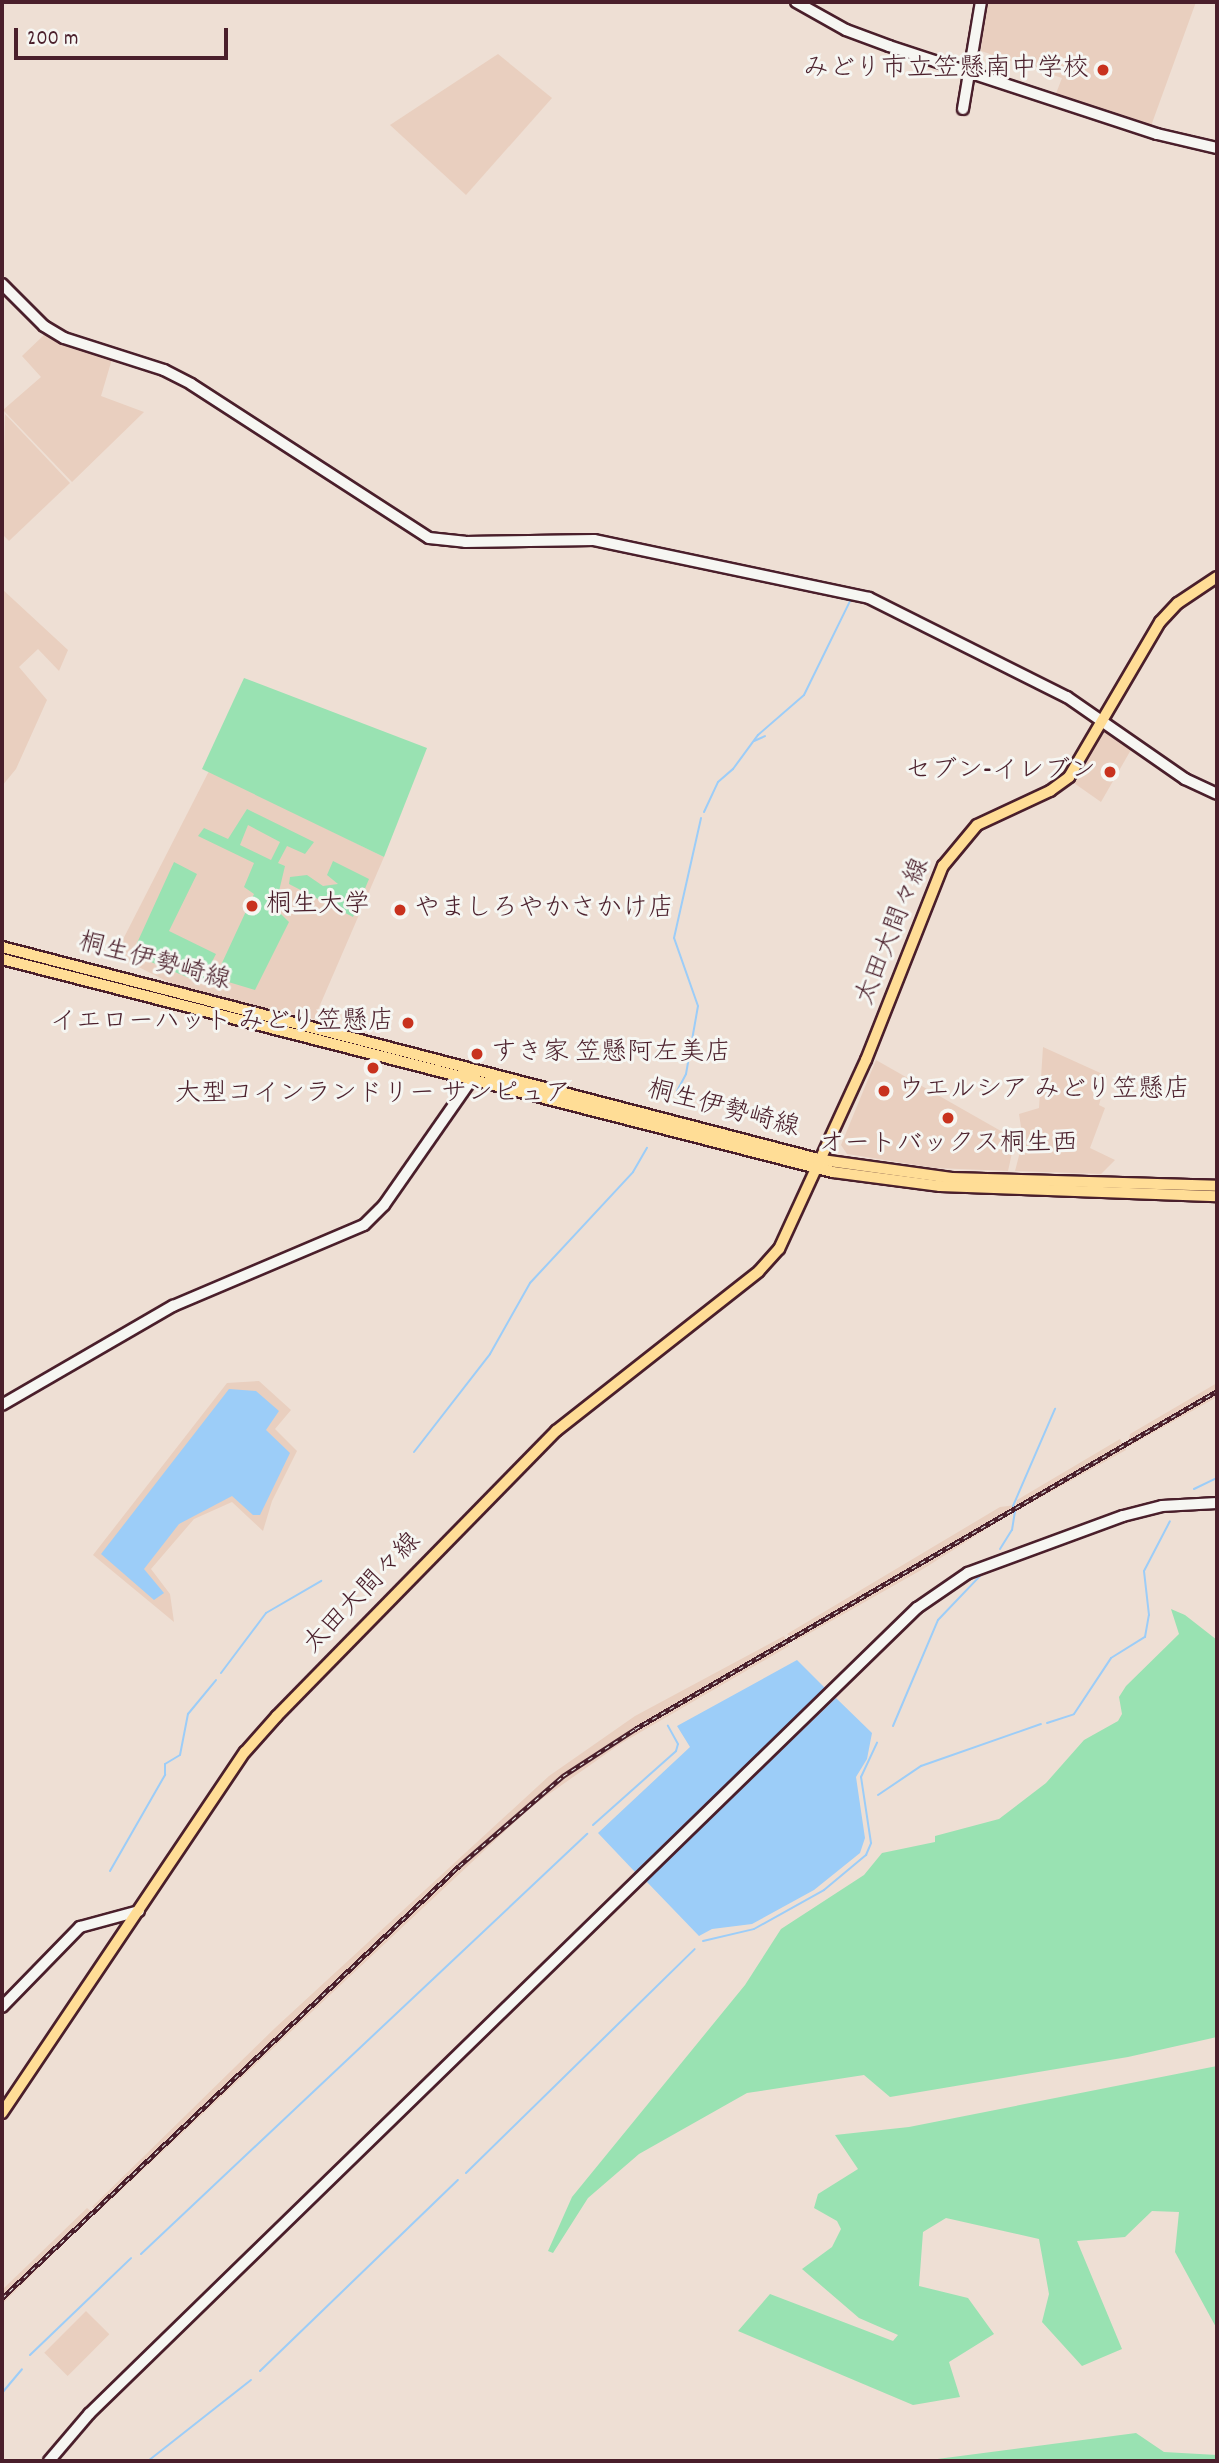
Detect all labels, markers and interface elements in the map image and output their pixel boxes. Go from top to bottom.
scale bar [18,14,231,58]
text: 200 m [27,25,78,55]
place label: みどり市立笠懸南中学校 [803,54,1089,86]
marker: みどり市立笠懸南中学校 [1095,62,1111,78]
place label: セブン-イレブン [905,756,1096,788]
marker: セブン-イレブン [1102,764,1118,780]
street label: 太田大間々線 [850,854,938,1010]
place label: 桐生大学 [266,890,370,922]
place label: やましろやかさかけ店 [414,894,674,926]
marker: 桐生大学 [244,898,260,914]
marker: やましろやかさかけ店 [392,902,408,918]
street label: 桐生伊勢崎線 [75,928,233,998]
place label: イエローハット みどり笠懸店 [50,1007,394,1039]
marker: イエローハット みどり笠懸店 [400,1015,416,1031]
place label: すき家 笠懸阿左美店 [491,1038,731,1070]
marker: すき家 笠懸阿左美店 [469,1046,485,1062]
marker: 大型コインランドリー サンピュア [365,1060,381,1076]
street label: 桐生伊勢崎線 [644,1075,802,1145]
place label: ウエルシア みどり笠懸店 [898,1075,1190,1107]
place label: 大型コインランドリー サンピュア [175,1079,571,1111]
marker: ウエルシア みどり笠懸店 [876,1083,892,1099]
marker: オートバックス桐生西 [940,1110,956,1126]
place label: オートバックス桐生西 [818,1129,1078,1161]
street label: 太田大間々線 [298,1527,428,1661]

